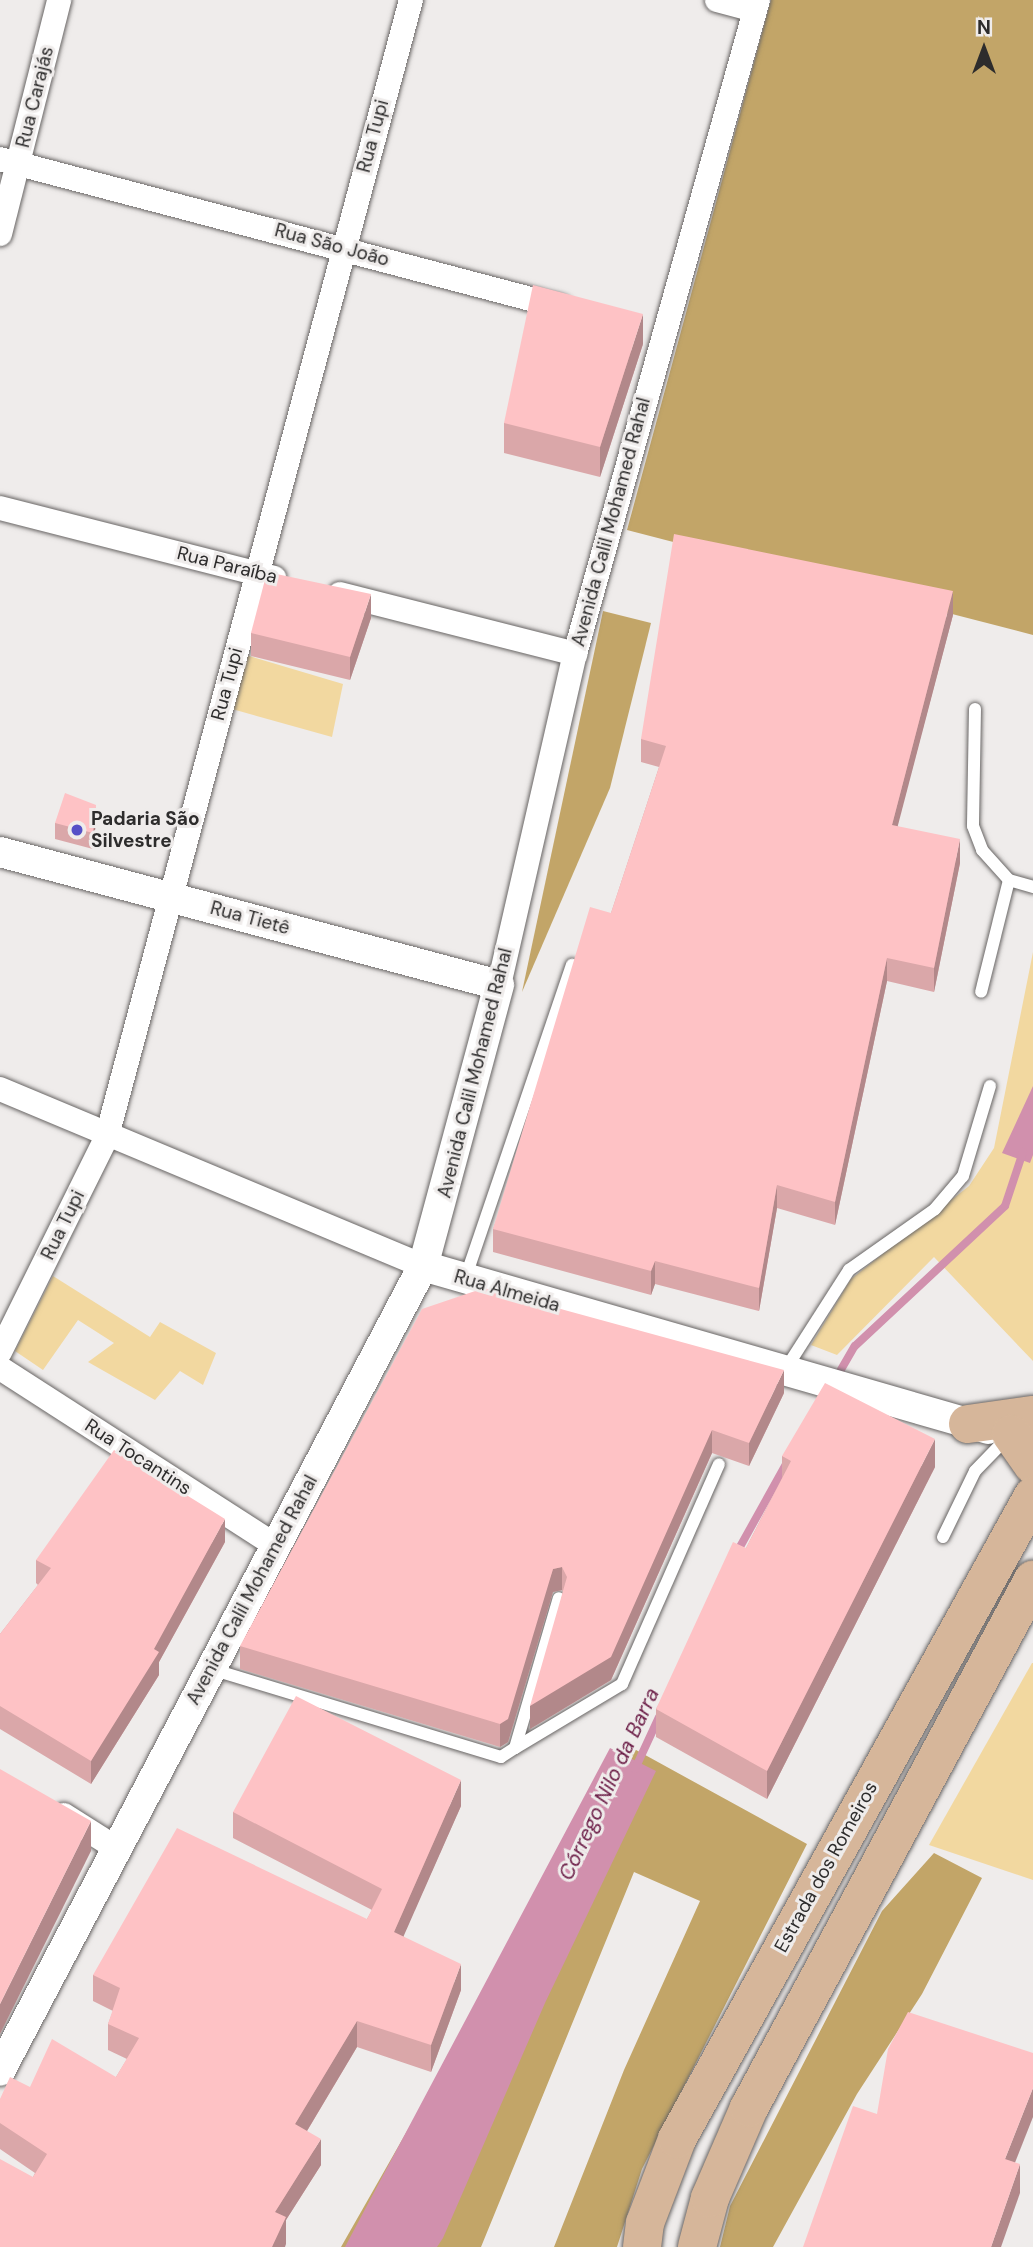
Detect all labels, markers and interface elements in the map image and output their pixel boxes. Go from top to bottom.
north arrow [949,14,1019,84]
text: N [977,15,991,40]
street label: Rua Carajás [11,44,59,150]
street label: Rua Tupi [352,97,394,175]
street label: Rua São João [272,219,392,271]
street label: Avenida Calil Mohamed Rahal [567,395,655,649]
street label: Rua Paraíba [175,542,279,588]
street label: Rua Tupi [206,645,248,723]
place label: Padaria São Silvestre [91,808,200,852]
marker: Padaria São Silvestre [69,822,85,838]
street label: Rua Tietê [208,896,292,940]
street label: Avenida Calil Mohamed Rahal [433,946,517,1200]
street label: Rua Tupi [36,1186,90,1264]
street label: Rua Almeida [451,1265,563,1317]
street label: Rua Tocantins [80,1414,196,1500]
street label: Avenida Calil Mohamed Rahal [182,1471,322,1709]
water label: Córrego Nilo da Barra [553,1684,665,1884]
street label: Estrada dos Romeiros [770,1778,882,1956]

